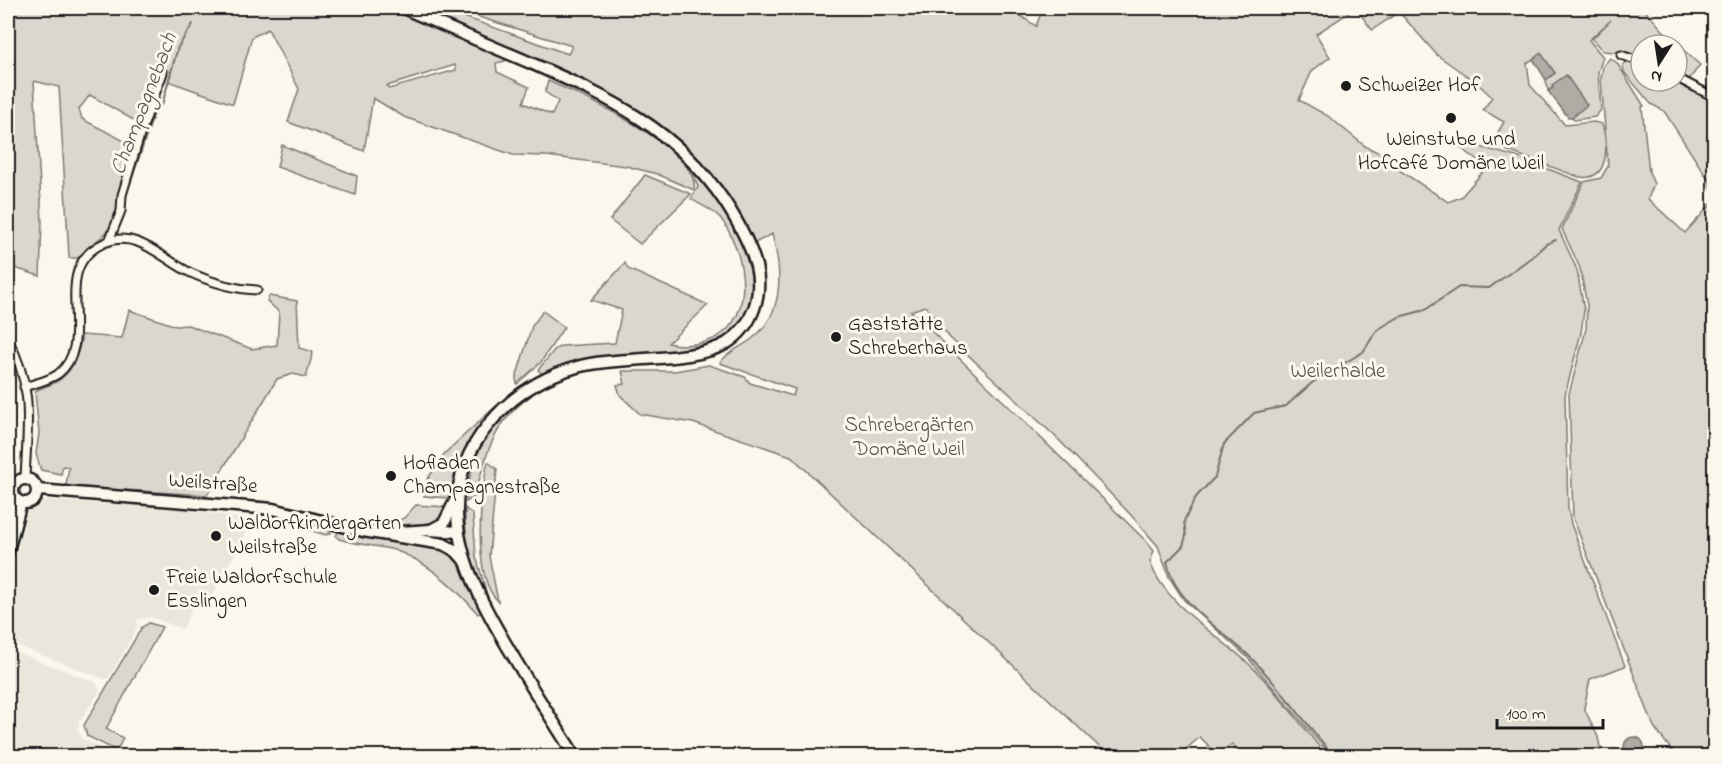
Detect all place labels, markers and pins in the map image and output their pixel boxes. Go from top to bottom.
place label: Schweizer Hof [1358,71,1481,101]
marker: Schweizer Hof [1339,79,1353,93]
marker: Weinstube und Hofcafé Domäne Weil [1444,111,1458,125]
place label: Weinstube und Hofcafé Domäne Weil [1358,125,1544,179]
place label: Gaststatte Schreberhaus [848,310,968,364]
marker: Gaststatte Schreberhaus [829,330,843,344]
place label: Hofladen Champagnestraße [403,449,561,505]
marker: Hofladen Champagnestraße [384,469,398,483]
place label: Waldorfkindergarten Weilstraße [228,509,401,563]
marker: Waldorfkindergarten Weilstraße [209,529,223,543]
place label: Freie Waldorfschule Esslingen [165,563,338,619]
marker: Freie Waldorfschule Esslingen [147,583,161,597]

